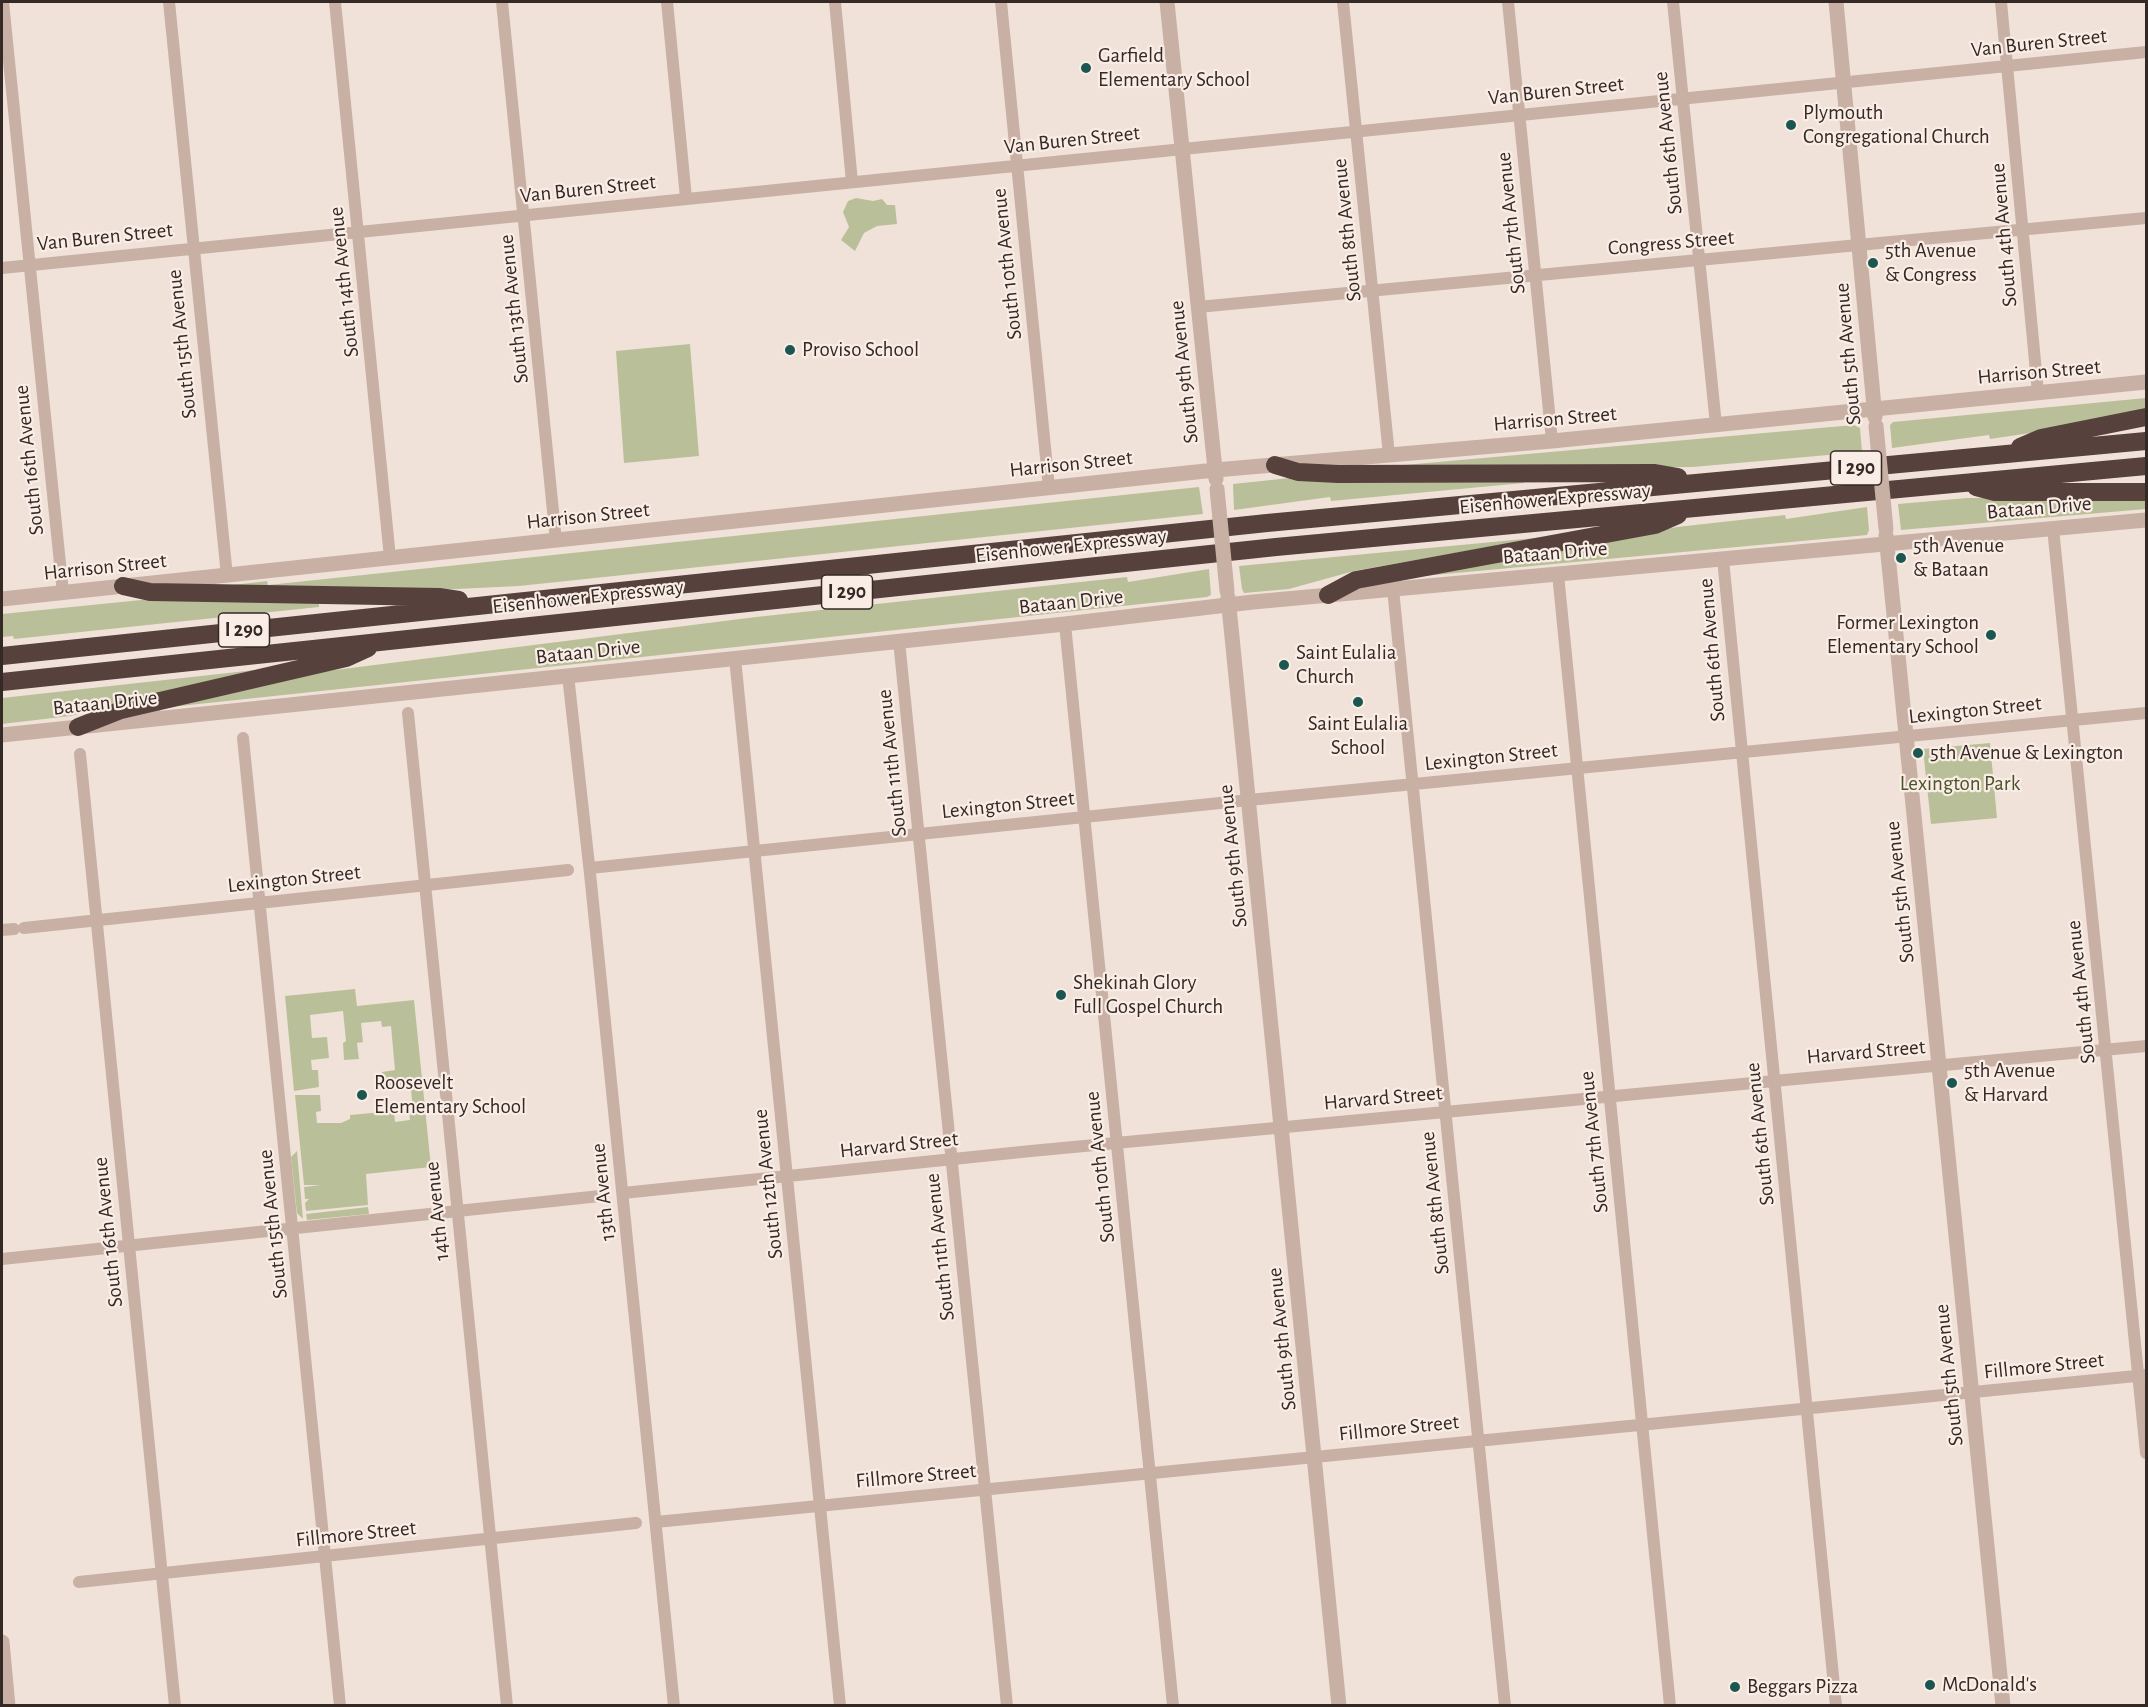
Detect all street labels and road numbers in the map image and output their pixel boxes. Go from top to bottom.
street label: Van Buren Street [1970,23,2108,63]
street label: South 6th Avenue [1648,70,1688,216]
street label: Van Buren Street [1487,71,1625,111]
street label: Van Buren Street [1003,120,1141,160]
street label: South 7th Avenue [1491,151,1531,295]
street label: South 8th Avenue [1327,157,1367,303]
street label: South 4th Avenue [1985,162,2023,308]
street label: Van Buren Street [519,169,657,209]
street label: South 10th Avenue [987,187,1027,341]
street label: South 14th Avenue [324,205,364,359]
street label: Van Buren Street [36,217,174,257]
street label: Congress Street [1607,225,1735,261]
street label: South 13th Avenue [494,233,534,385]
street label: South 15th Avenue [162,268,202,420]
street label: South 5th Avenue [1829,282,1867,426]
street label: South 9th Avenue [1164,299,1204,445]
street label: Harrison Street [1976,354,2102,390]
street label: South 16th Avenue [9,384,49,536]
street label: Harrison Street [1492,401,1618,437]
street label: Harrison Street [1008,445,1134,483]
road number: I 290 [1830,451,1882,485]
street label: Eisenhower Expressway [1458,478,1652,520]
street label: Bataan Drive [1986,491,2092,525]
street label: Harrison Street [525,497,651,535]
street label: Eisenhower Expressway [974,523,1168,569]
street label: Bataan Drive [1502,536,1608,570]
street label: Harrison Street [42,548,168,586]
street label: Eisenhower Expressway [491,574,685,620]
road number: I 290 [822,575,872,609]
street label: South 6th Avenue [1693,577,1731,723]
street label: Bataan Drive [1018,584,1124,620]
road number: I 290 [218,613,270,647]
street label: Bataan Drive [535,634,641,670]
street label: Bataan Drive [52,685,158,721]
street label: South 11th Avenue [872,688,912,838]
street label: Lexington Street [1907,690,2043,730]
street label: Lexington Street [1423,737,1559,777]
street label: South 9th Avenue [1213,783,1253,929]
street label: Lexington Street [940,785,1076,825]
street label: South 5th Avenue [1880,820,1920,964]
street label: Lexington Street [226,859,362,899]
street label: South 4th Avenue [2061,919,2101,1065]
street label: Harvard Street [1806,1034,1926,1070]
street label: South 6th Avenue [1740,1061,1780,1207]
street label: South 7th Avenue [1574,1070,1614,1214]
street label: Harvard Street [1323,1080,1443,1116]
street label: South 10th Avenue [1080,1090,1120,1244]
street label: South 12th Avenue [748,1108,788,1260]
street label: Harvard Street [838,1126,960,1164]
street label: South 8th Avenue [1415,1130,1455,1276]
street label: 13th Avenue [585,1142,621,1242]
street label: South 15th Avenue [253,1148,293,1300]
street label: South 16th Avenue [88,1156,128,1308]
street label: 14th Avenue [419,1160,455,1262]
street label: South 11th Avenue [920,1172,960,1322]
street label: South 9th Avenue [1262,1266,1302,1412]
street label: South 5th Avenue [1929,1303,1969,1447]
street label: Fillmore Street [1983,1347,2105,1385]
street label: Fillmore Street [1338,1409,1460,1447]
street label: Fillmore Street [855,1458,977,1494]
street label: Fillmore Street [295,1515,417,1553]

